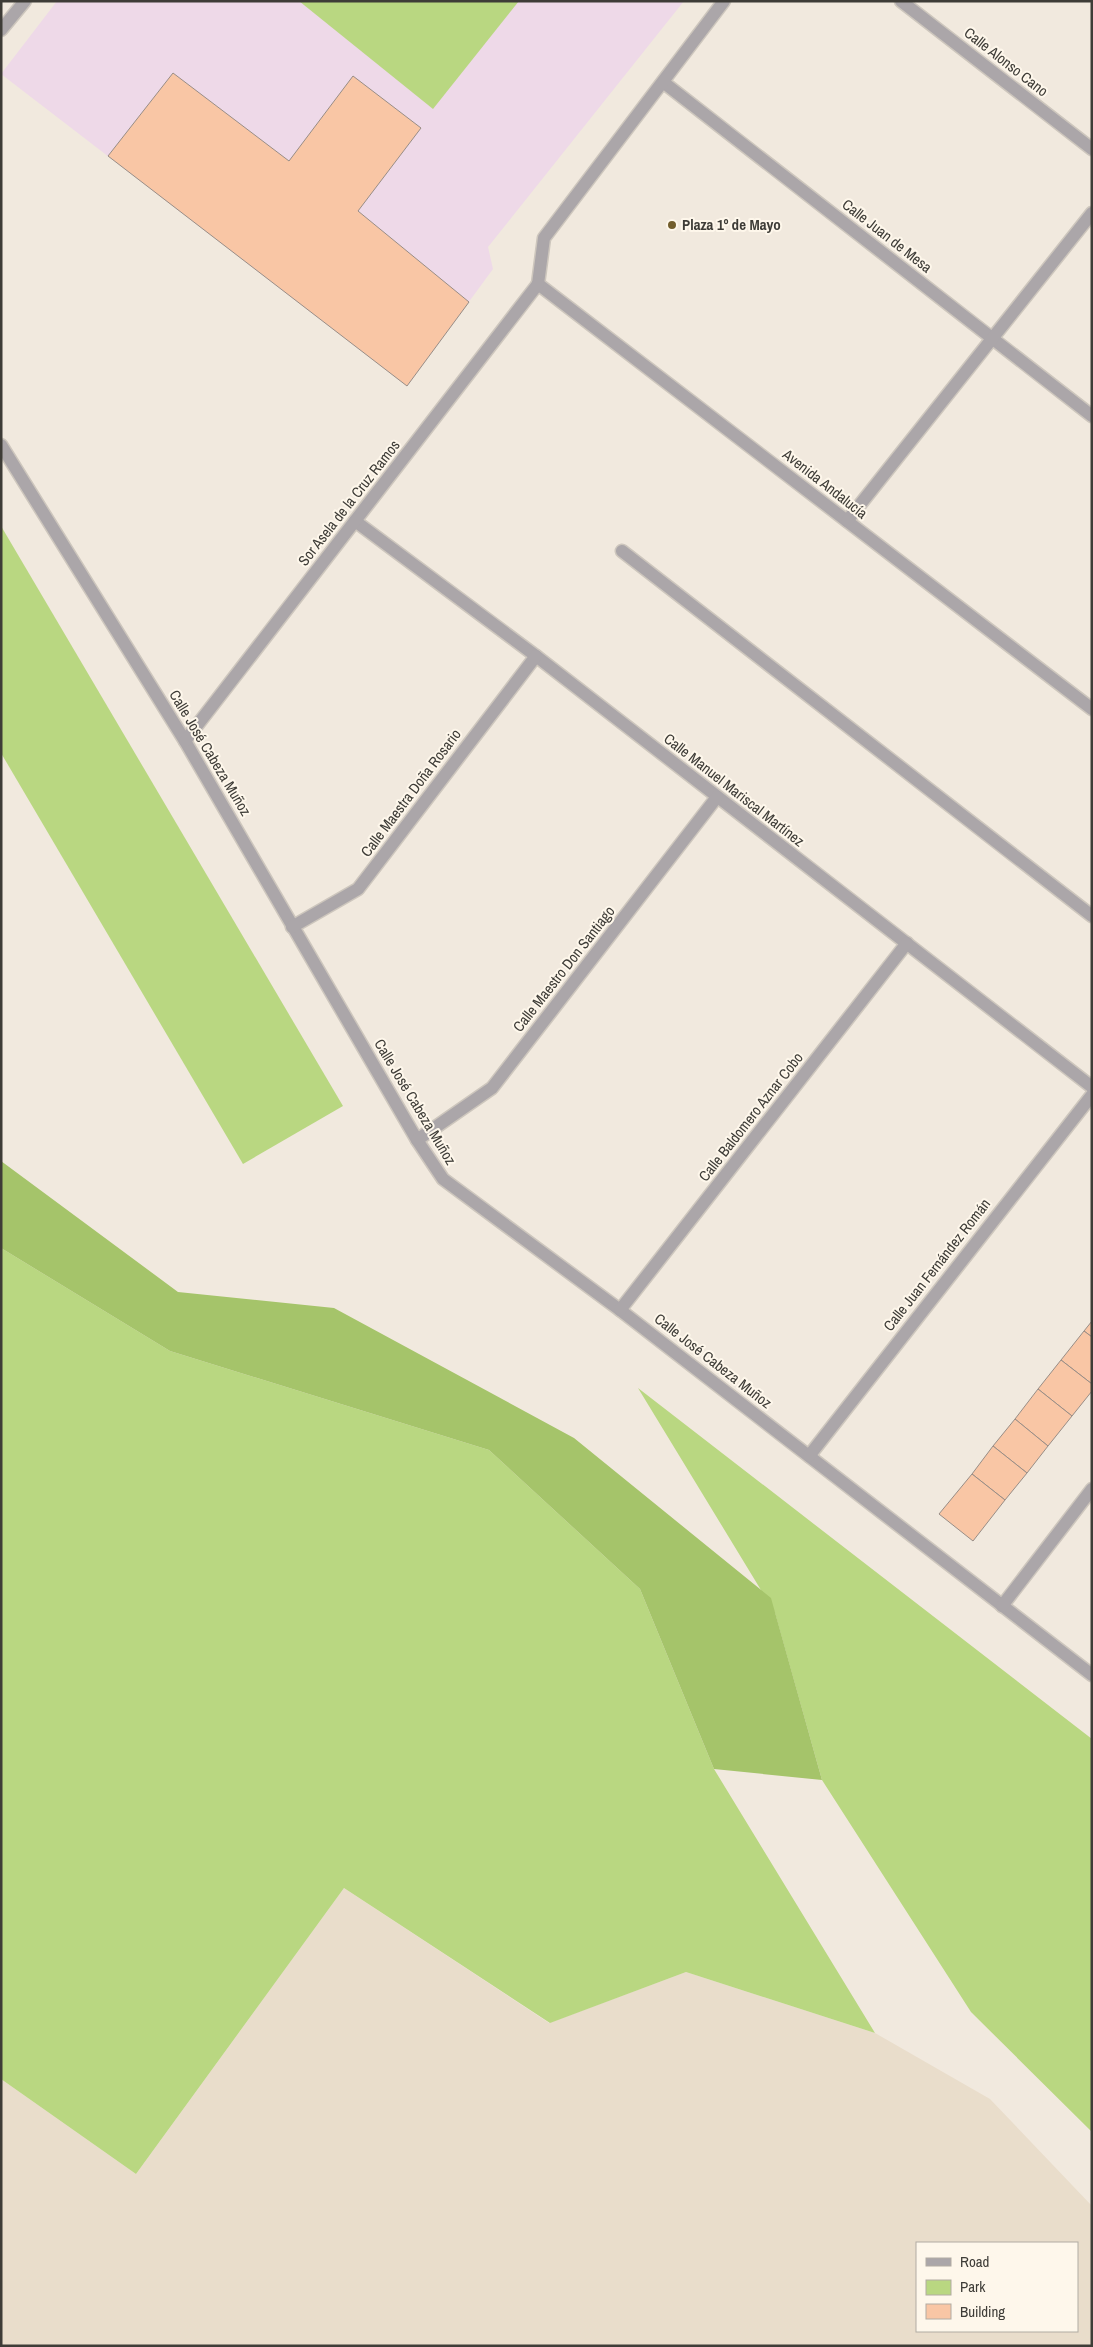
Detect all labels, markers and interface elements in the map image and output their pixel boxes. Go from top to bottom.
street label: Calle Alonso Cano [960,22,1053,101]
street label: Calle Juan de Mesa [838,194,937,277]
place label: Plaza 1º de Mayo [682,214,781,235]
marker: Plaza 1º de Mayo [666,219,678,231]
street label: Sor Asela de la Cruz Ramos [293,435,404,570]
street label: Avenida Andalucía [778,443,872,523]
street label: Calle José Cabeza Muñoz [164,686,256,820]
street label: Calle Maestra Doña Rosario [356,724,466,861]
street label: Calle Manuel Mariscal Martínez [660,728,809,851]
street label: Calle Maestro Don Santiago [508,901,620,1036]
street label: Calle José Cabeza Muñoz [369,1035,461,1169]
street label: Calle Baldomero Aznar Cobo [694,1048,808,1186]
street label: Calle Juan Fernández Román [878,1194,995,1335]
street label: Calle José Cabeza Muñoz [650,1308,776,1413]
legend [916,2242,1078,2332]
text: Road [960,2251,989,2272]
text: Park [960,2276,986,2297]
text: Building [960,2301,1005,2322]

